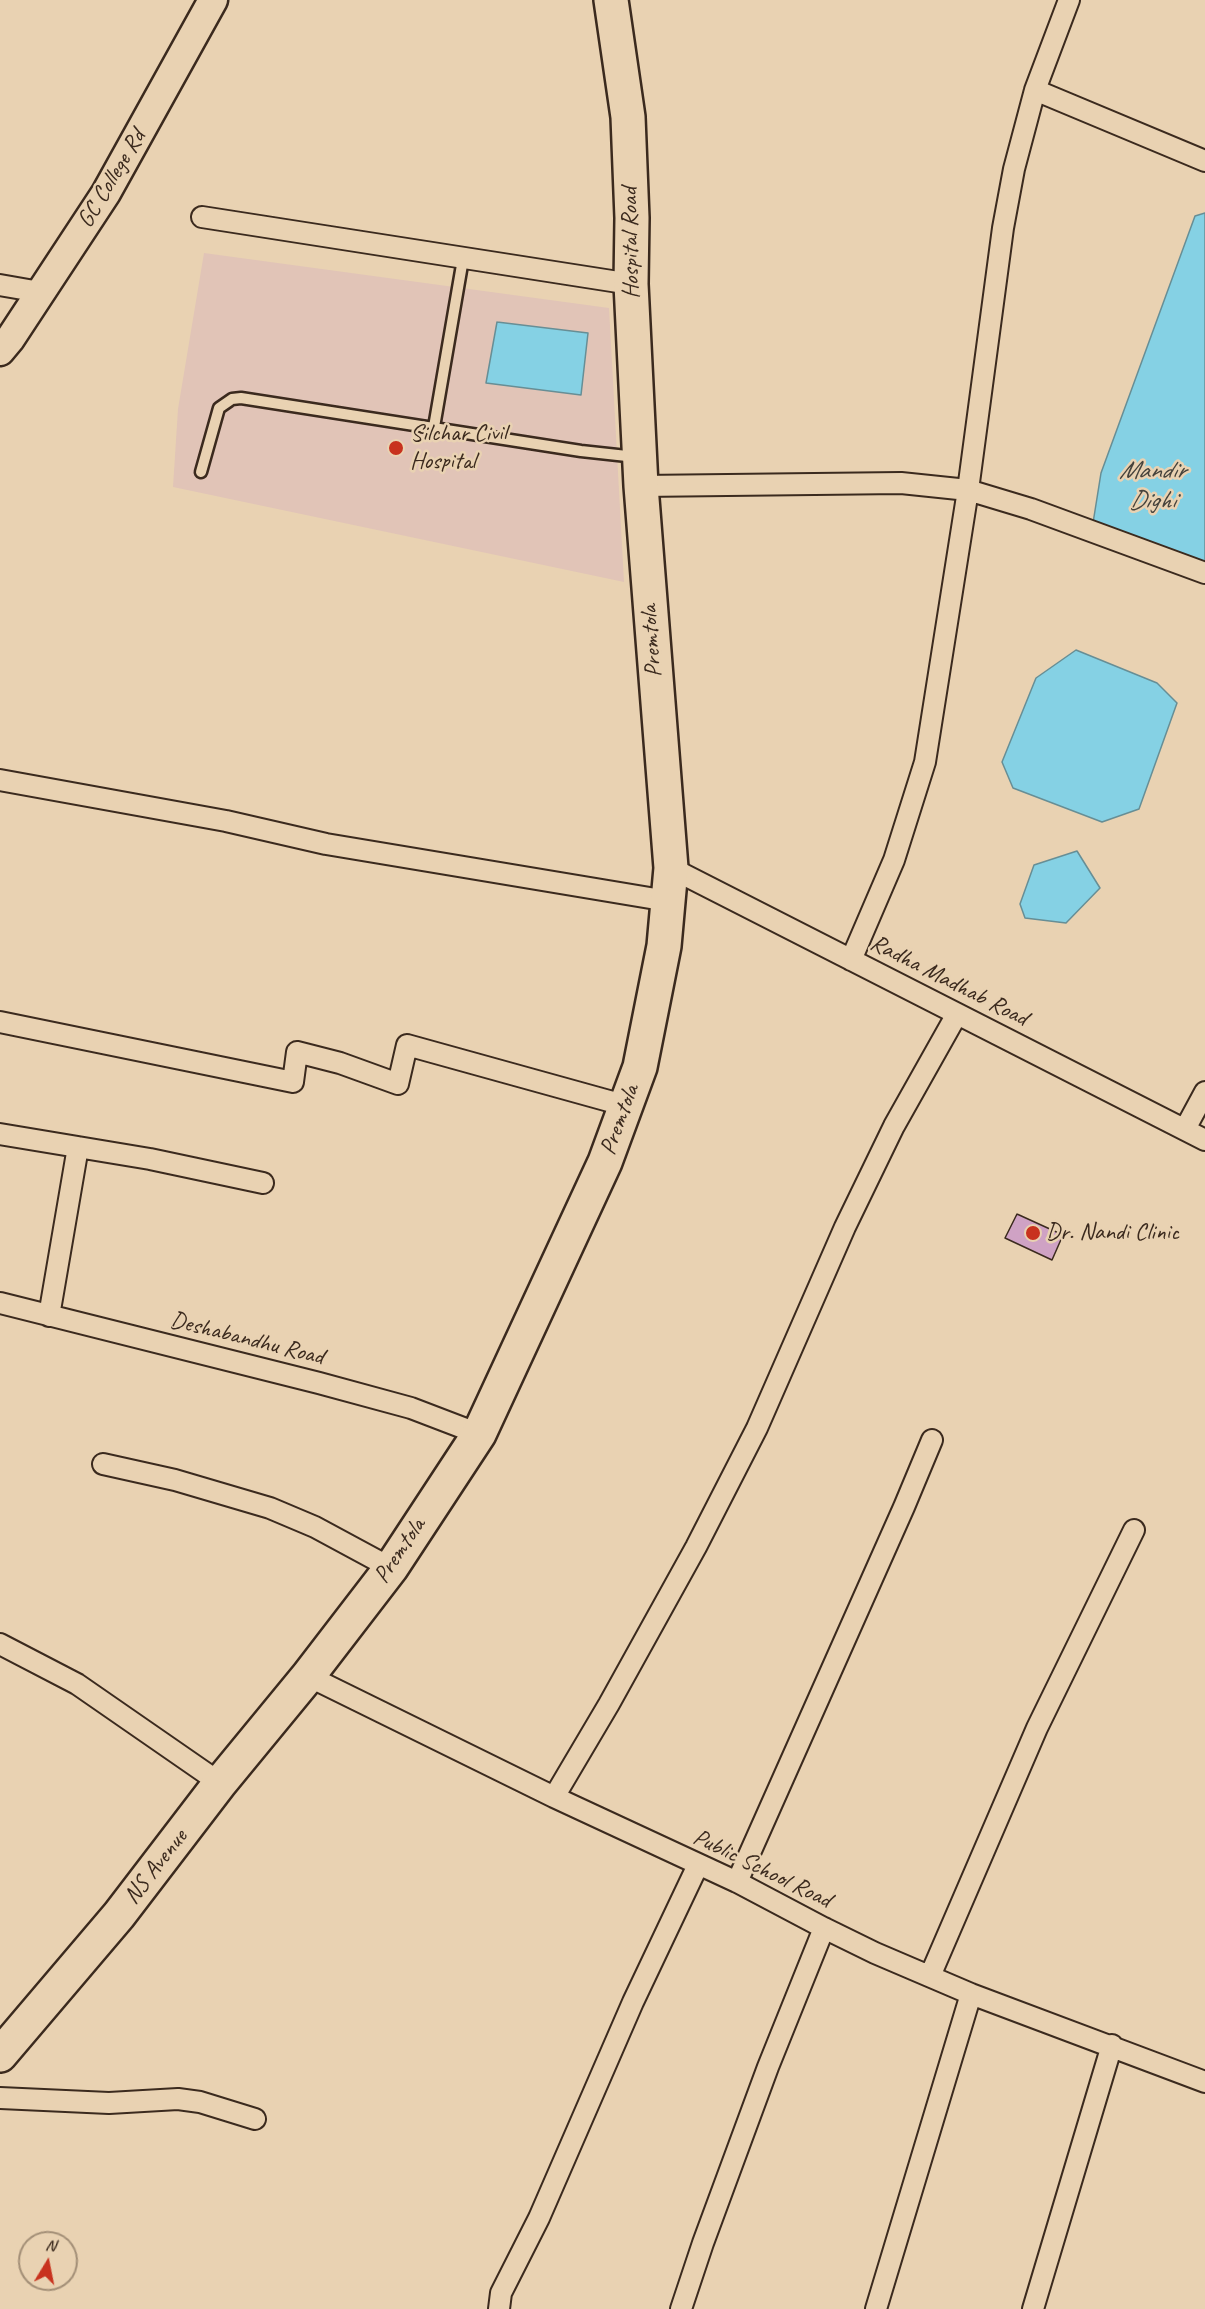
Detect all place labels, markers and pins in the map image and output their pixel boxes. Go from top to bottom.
place label: Silchar Civil Hospital [410,420,507,476]
marker: Silchar Civil Hospital [387,439,405,457]
place label: Dr. Nandi Clinic [1046,1219,1179,1247]
marker: Dr. Nandi Clinic [1024,1224,1042,1242]

